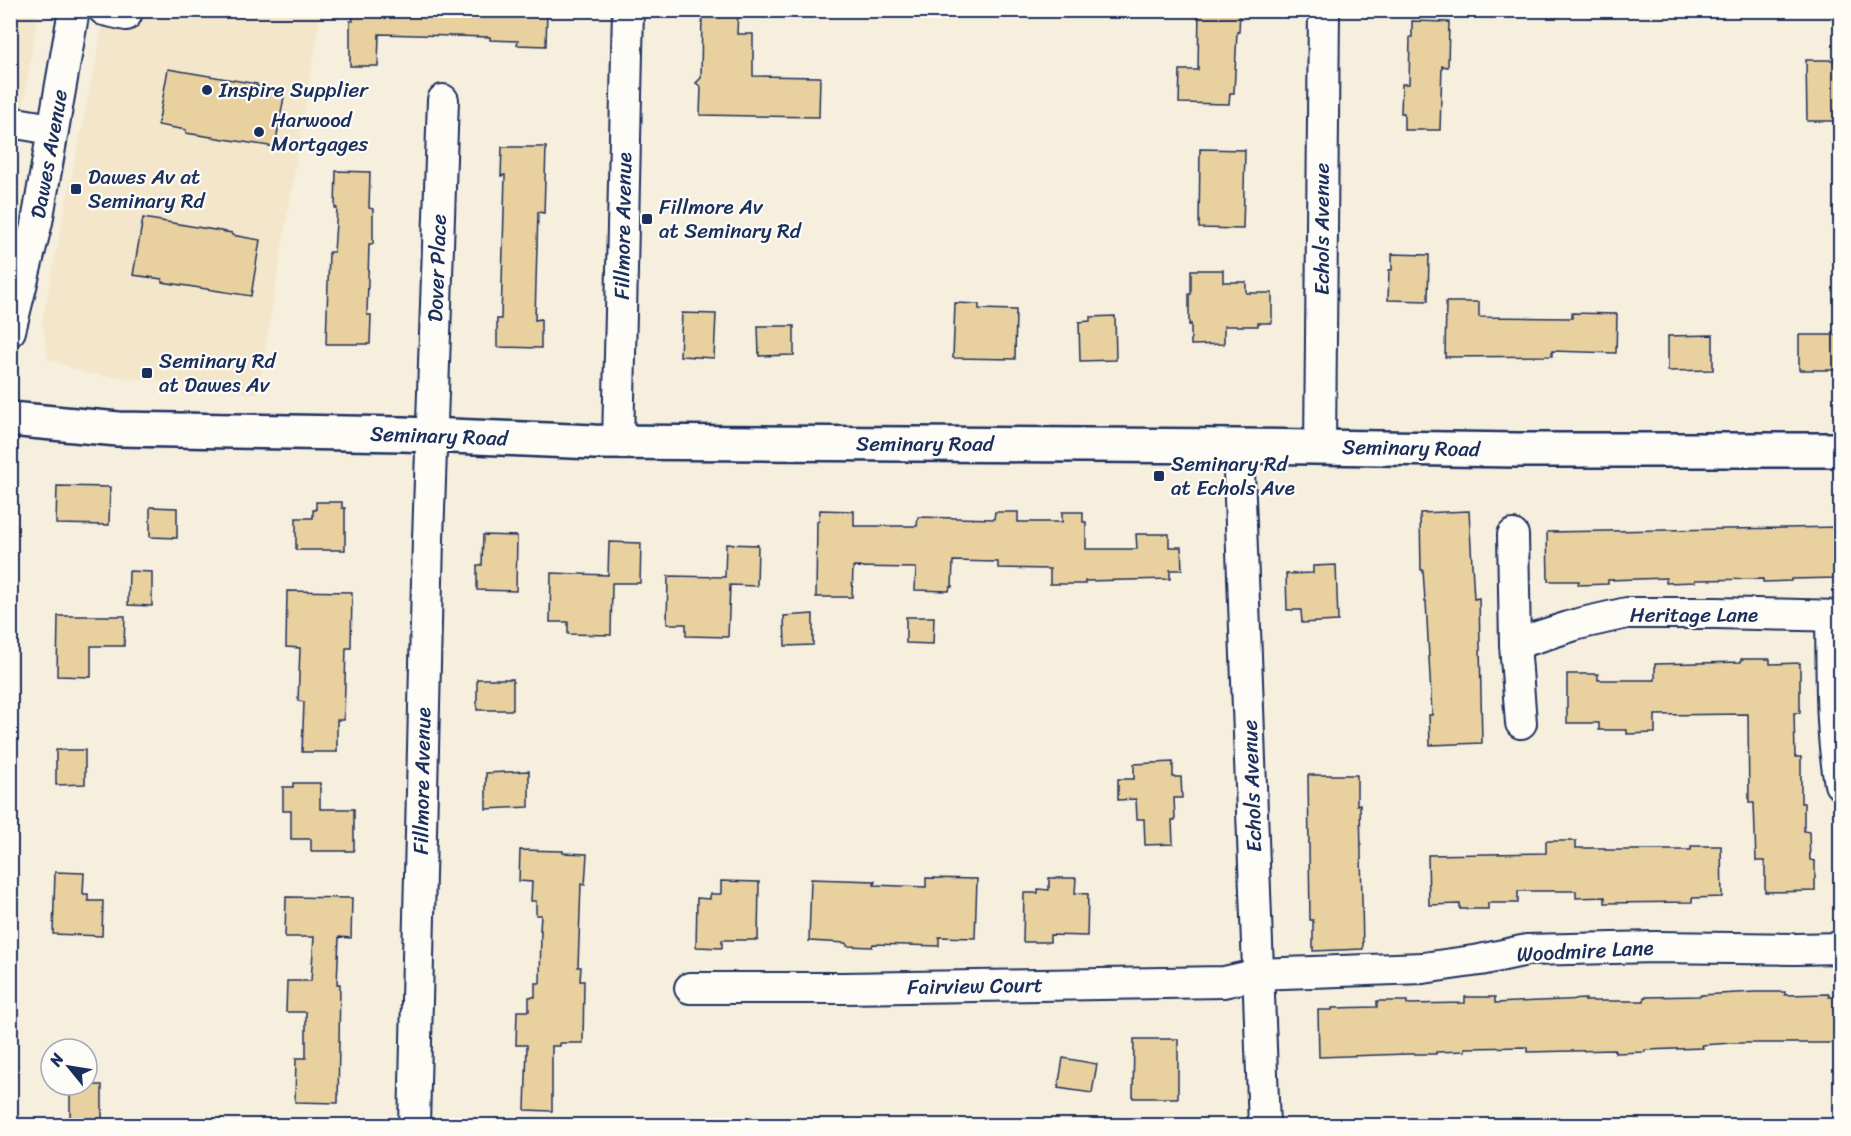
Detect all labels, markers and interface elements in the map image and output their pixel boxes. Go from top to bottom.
place label: Inspire Supplier [218,71,369,109]
marker: Inspire Supplier [200,83,214,97]
street label: Dawes Avenue [19,86,79,222]
place label: Harwood Mortgages [271,101,368,163]
marker: Harwood Mortgages [252,125,266,139]
street label: Fillmore Avenue [603,152,643,300]
place label: Dawes Av at Seminary Rd [88,158,206,220]
street label: Echols Avenue [1303,162,1341,295]
marker: Dawes Av at Seminary Rd [69,182,83,196]
place label: Fillmore Av at Seminary Rd [659,188,803,250]
marker: Fillmore Av at Seminary Rd [640,212,654,226]
street label: Dover Place [416,213,458,323]
place label: Seminary Rd at Dawes Av [159,342,277,404]
marker: Seminary Rd at Dawes Av [140,366,154,380]
street label: Seminary Road [369,415,510,457]
street label: Seminary Road [856,425,996,463]
street label: Seminary Road [1342,428,1482,468]
place label: Seminary Rd at Echols Ave [1171,445,1295,507]
marker: Seminary Rd at Echols Ave [1152,469,1166,483]
street label: Heritage Lane [1630,596,1758,634]
street label: Fillmore Avenue [402,707,442,855]
street label: Echols Avenue [1231,719,1273,853]
street label: Woodmire Lane [1516,928,1654,974]
street label: Fairview Court [907,966,1043,1006]
north arrow [39,1037,99,1097]
text: N [41,1047,72,1073]

